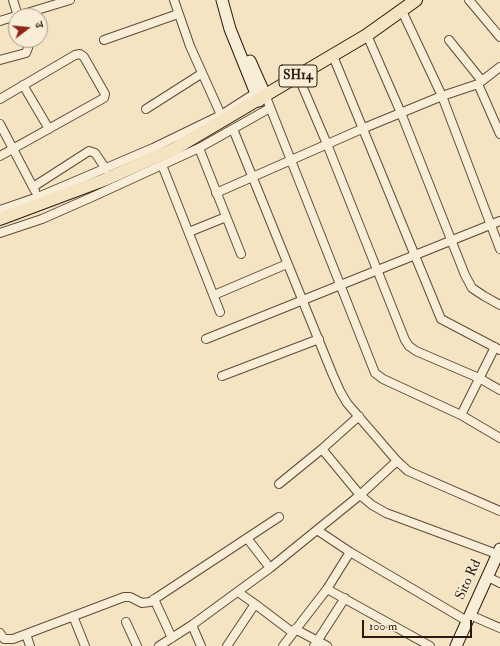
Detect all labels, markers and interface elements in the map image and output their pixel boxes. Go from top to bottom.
north arrow [8,8,48,48]
text: उ [32,20,46,29]
road number: SH14 [279,65,317,87]
street label: Sito Rd [452,557,486,603]
scale bar [364,612,474,638]
text: 100 m [369,619,397,634]

